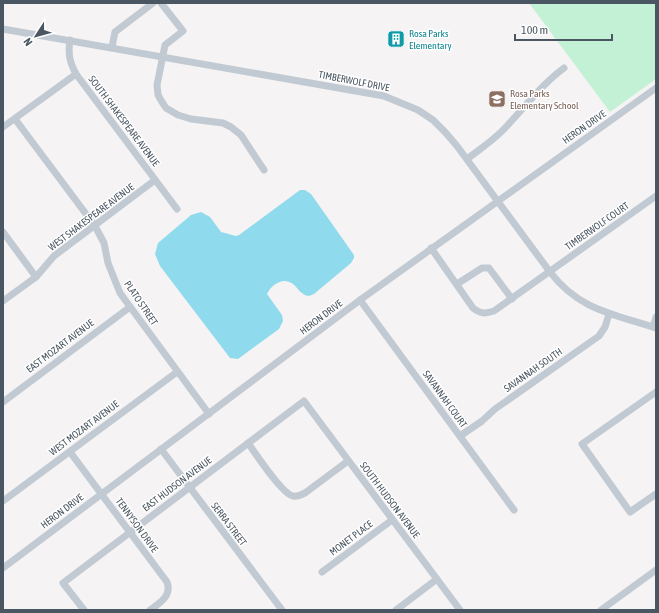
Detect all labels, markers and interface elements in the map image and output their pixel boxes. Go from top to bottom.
north arrow [16,16,56,56]
scale bar [515,16,612,42]
text: 100 m [521,23,548,37]
place label: Rosa Parks Elementary [409,28,452,51]
building icon: Rosa Parks Elementary [386,29,406,49]
text: N [21,36,35,48]
street label: TIMBERWOLF DRIVE [318,69,391,93]
street label: SOUTH SHAKESPEARE AVENUE [86,74,162,169]
place label: Rosa Parks Elementary School [510,88,579,111]
school or university icon: Rosa Parks Elementary School [487,89,507,109]
street label: HERON DRIVE [560,108,608,146]
street label: WEST SHAKESPEARE AVENUE [46,181,137,253]
street label: TIMBERWOLF COURT [563,200,631,252]
street label: PLATO STREET [122,279,160,328]
street label: HERON DRIVE [298,297,345,337]
street label: EAST MOZART AVENUE [24,317,96,375]
street label: SAVANNAH SOUTH [502,346,564,394]
street label: SAVANNAH COURT [421,368,470,430]
street label: WEST MOZART AVENUE [47,398,121,458]
street label: EAST HUDSON AVENUE [140,454,214,514]
street label: SOUTH HUDSON AVENUE [358,460,423,541]
street label: HERON DRIVE [39,491,86,531]
street label: TENNYSON DRIVE [114,496,161,555]
street label: SERRA STREET [209,500,249,548]
street label: MONET PLACE [327,518,375,558]

